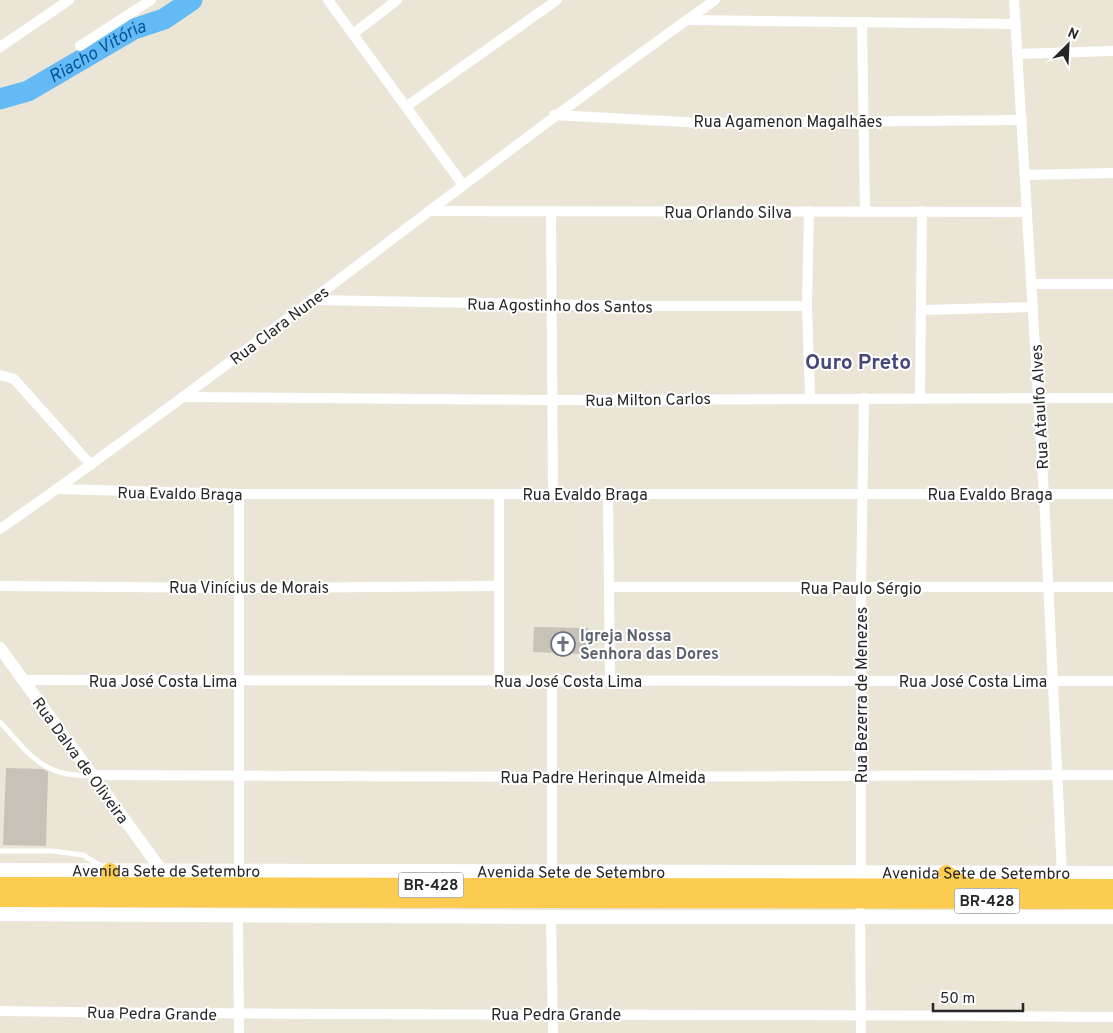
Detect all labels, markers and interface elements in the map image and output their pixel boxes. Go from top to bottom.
water label: Riacho Vitória [45,16,150,89]
north arrow [1043,20,1093,70]
text: N [1065,25,1081,44]
street label: Rua Agamenon Magalhães [693,113,883,133]
street label: Rua Orlando Silva [664,204,792,224]
street label: Rua Clara Nunes [227,283,334,370]
street label: Rua Agostinho dos Santos [467,295,653,319]
street label: Rua Ataulfo Alves [1028,344,1054,470]
district label: Ouro Preto [805,350,911,377]
street label: Rua Milton Carlos [585,390,711,412]
street label: Rua Evaldo Braga [117,484,243,506]
street label: Rua Evaldo Braga [522,486,648,506]
street label: Rua Evaldo Braga [927,486,1053,506]
street label: Rua Vinícius de Morais [169,579,329,599]
street label: Rua Paulo Sérgio [800,580,922,600]
street label: Rua Bezerra de Menezes [853,607,873,783]
place label: Igreja Nossa Senhora das Dores [580,627,719,665]
church icon: Igreja Nossa Senhora das Dores [550,631,576,657]
street label: Rua José Costa Lima [89,673,237,693]
street label: Rua José Costa Lima [494,673,642,693]
street label: Rua José Costa Lima [899,673,1047,693]
street label: Rua Dalva de Oliveira [27,694,132,828]
street label: Rua Padre Herinque Almeida [500,769,706,789]
street label: Avenida Sete de Setembro [72,862,260,883]
street label: Avenida Sete de Setembro [477,863,665,884]
street label: Avenida Sete de Setembro [882,864,1070,885]
road number: BR-428 [398,872,464,898]
road number: BR-428 [954,888,1020,914]
scale bar [933,980,1023,1012]
text: 50 m [940,990,975,1009]
street label: Rua Pedra Grande [87,1004,217,1026]
street label: Rua Pedra Grande [491,1006,621,1026]

